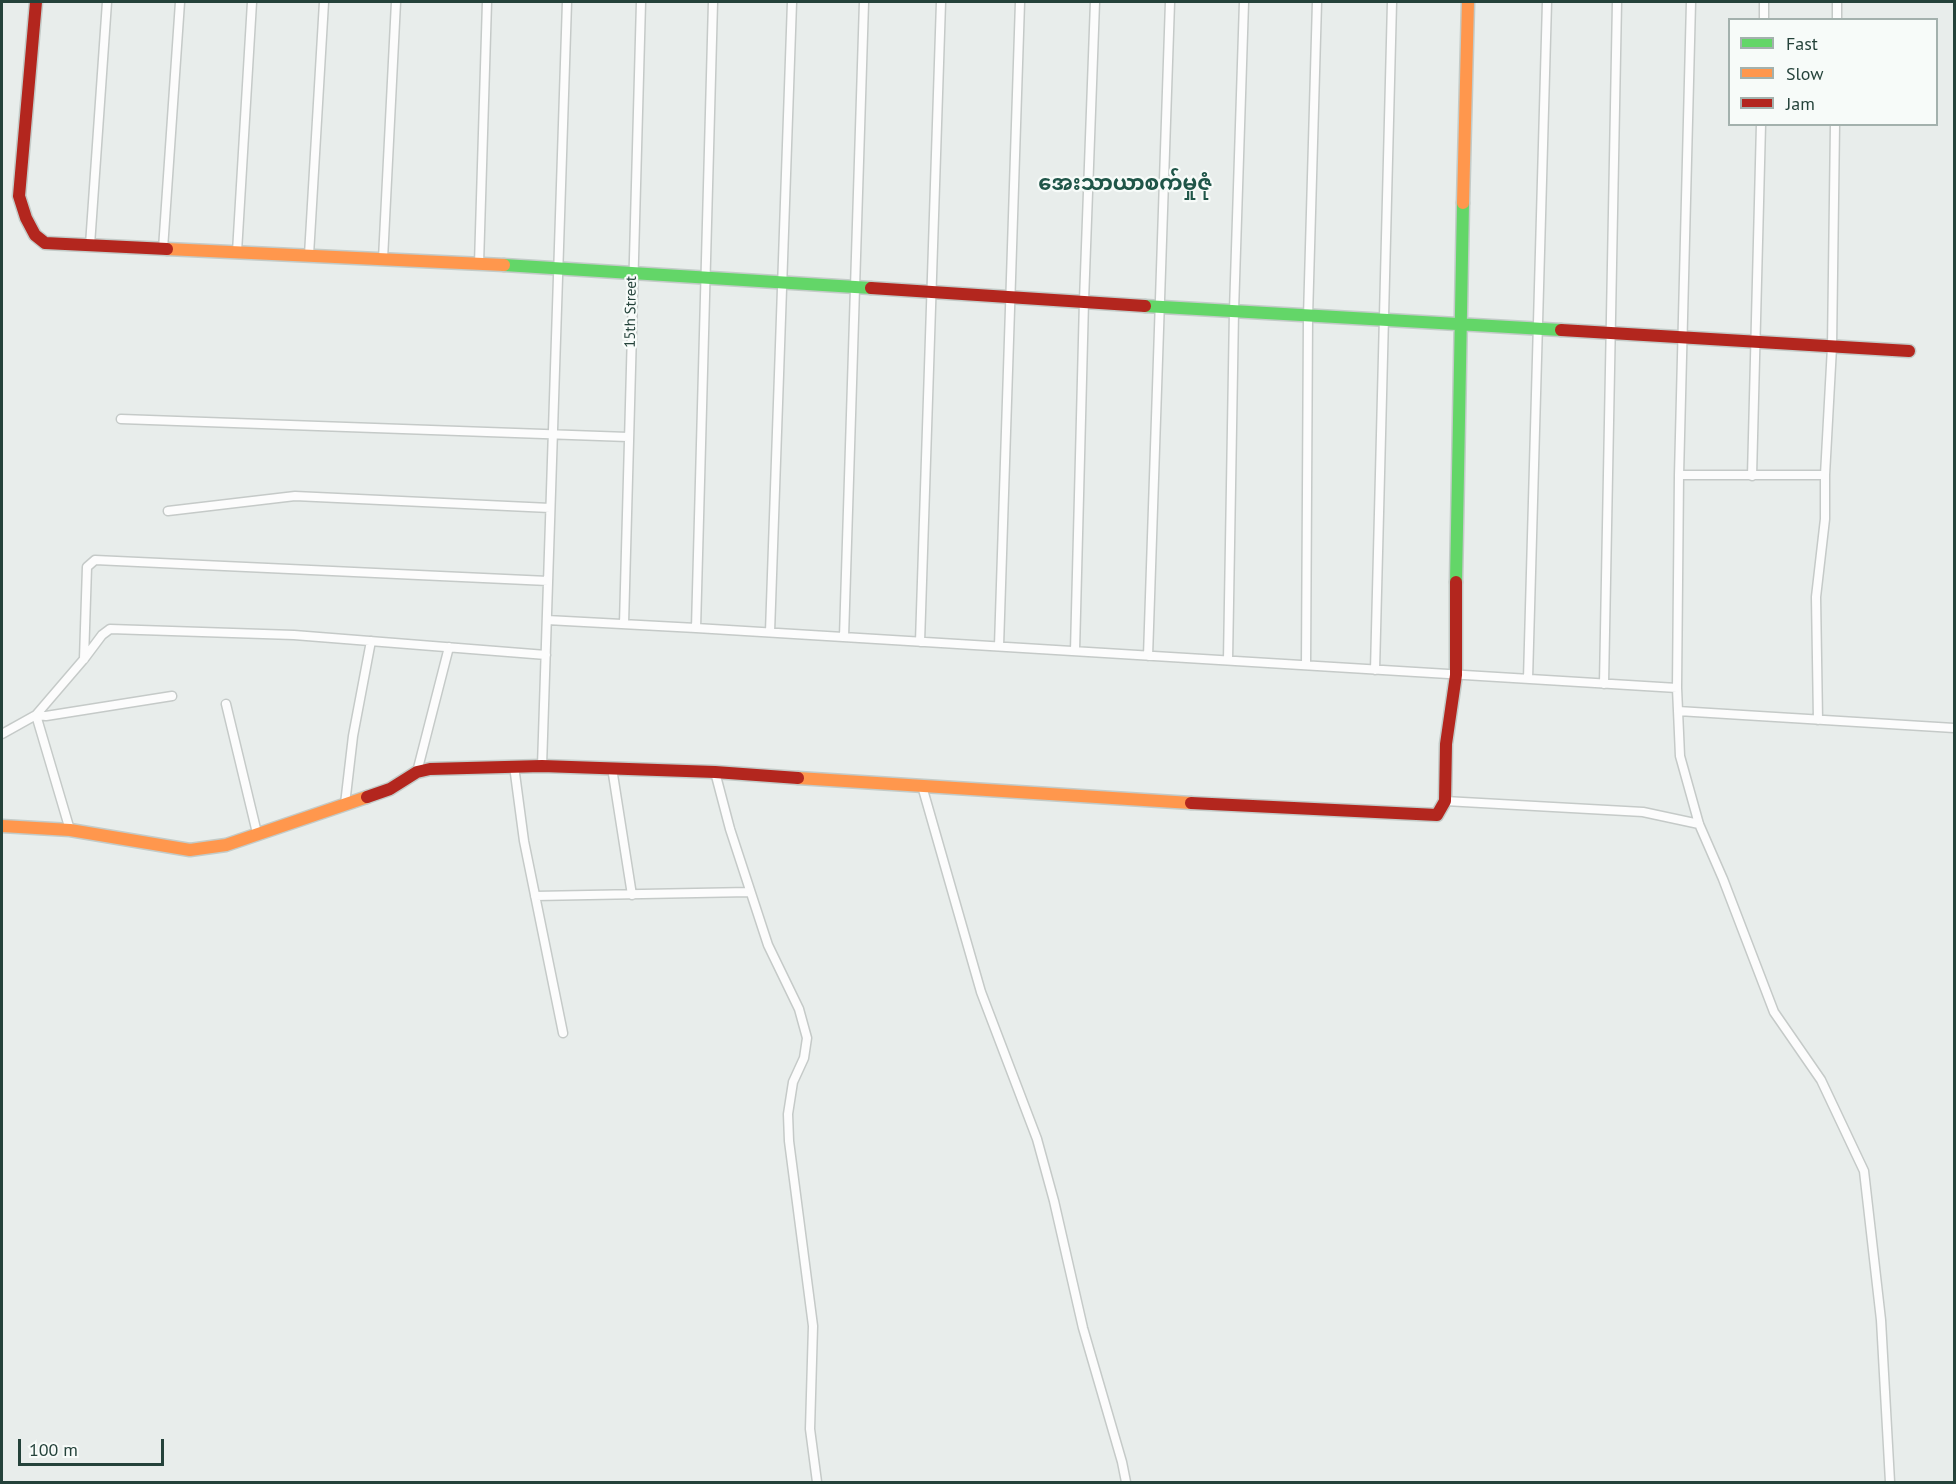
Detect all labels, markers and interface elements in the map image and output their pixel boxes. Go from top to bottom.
legend [1728,18,1938,126]
text: Fast [1786,32,1818,55]
text: Slow [1786,62,1824,85]
text: Jam [1786,92,1815,115]
district label: အေးသာယာစက်မှုဇုံ [1038,171,1212,197]
street label: 15th Street [621,276,641,348]
scale bar [21,1427,166,1465]
text: 100 m [29,1438,78,1461]

